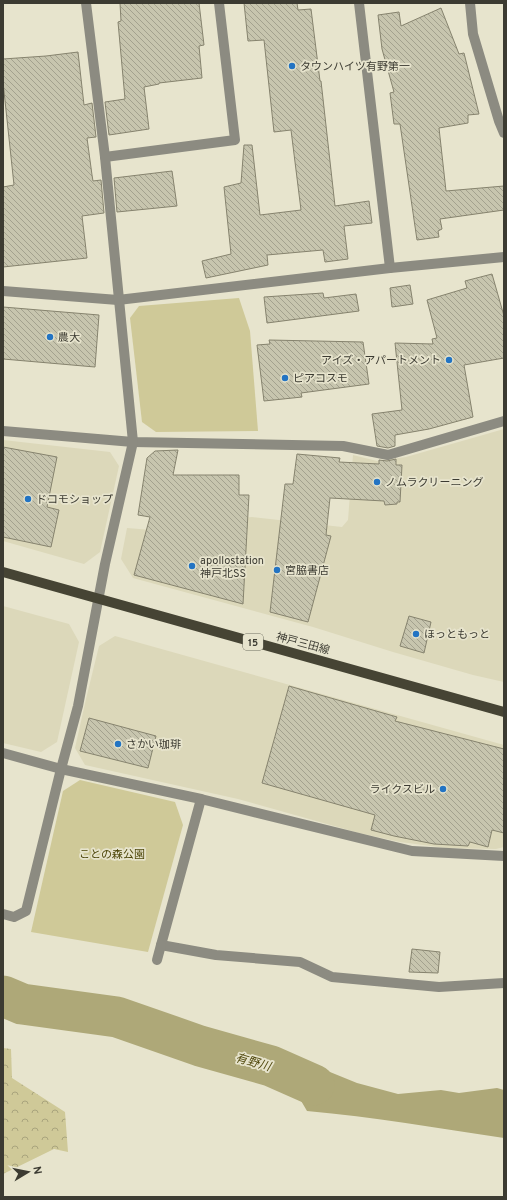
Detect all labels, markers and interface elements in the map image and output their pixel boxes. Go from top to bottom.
place label: タウンハイツ有野第一 [300,60,410,74]
marker: タウンハイツ有野第一 [287,61,297,71]
place label: 農大 [58,331,80,345]
marker: 農大 [45,332,55,342]
place label: アイズ・アパートメント [321,354,441,368]
marker: アイズ・アパートメント [444,355,454,365]
place label: ピアコスモ [293,372,348,386]
marker: ピアコスモ [280,373,290,383]
place label: ノムラクリーニング [385,476,483,490]
marker: ノムラクリーニング [372,477,382,487]
place label: ドコモショップ [36,493,113,507]
marker: ドコモショップ [23,494,33,504]
place label: apollostation 神戸北SS [200,554,264,581]
marker: apollostation 神戸北SS [187,561,197,571]
place label: 宮脇書店 [285,564,329,578]
marker: 宮脇書店 [272,565,282,575]
place label: ほっともっと [424,628,490,642]
marker: ほっともっと [411,629,421,639]
street label: 神戸三田線 [274,630,331,658]
road number: 15 [243,634,263,650]
place label: さかい珈琲 [126,738,181,752]
marker: さかい珈琲 [113,739,123,749]
place label: ライクスビル [370,783,435,797]
marker: ライクスビル [438,784,448,794]
park label: ことの森公園 [79,848,145,862]
water label: 有野川 [233,1050,274,1076]
north arrow [8,1152,48,1192]
text: N [29,1165,44,1176]

